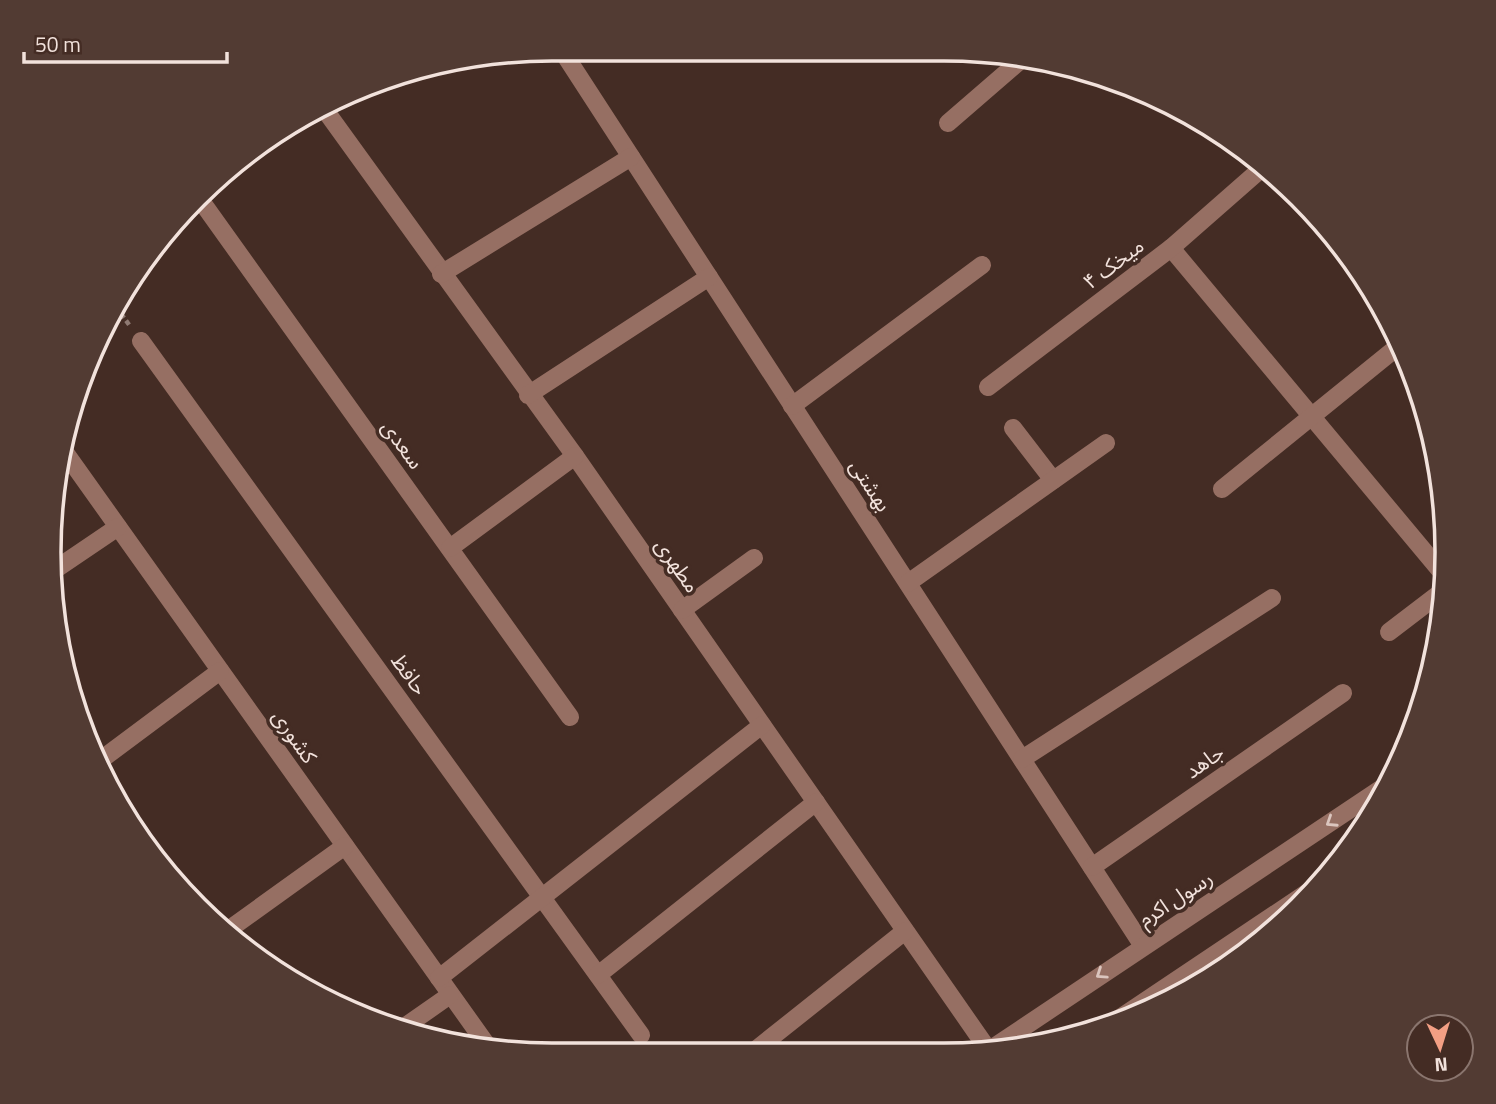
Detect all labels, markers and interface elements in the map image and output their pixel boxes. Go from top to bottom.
scale bar [24,21,228,65]
text: 50 m [35,28,81,60]
street label: میخک ۴ [1076,229,1150,297]
street label: سعدی [374,413,432,475]
street label: بهشتی [842,452,900,518]
street label: مطهری [647,531,709,599]
street label: حافظ [384,646,436,702]
street label: کشوری [265,702,326,770]
street label: جاهد [1178,736,1230,786]
one-way arrow [1326,813,1339,826]
street label: رسول اکرم [1131,862,1219,935]
one-way arrow [1096,966,1109,979]
north arrow [1405,1013,1475,1083]
text: N [1434,1051,1449,1080]

